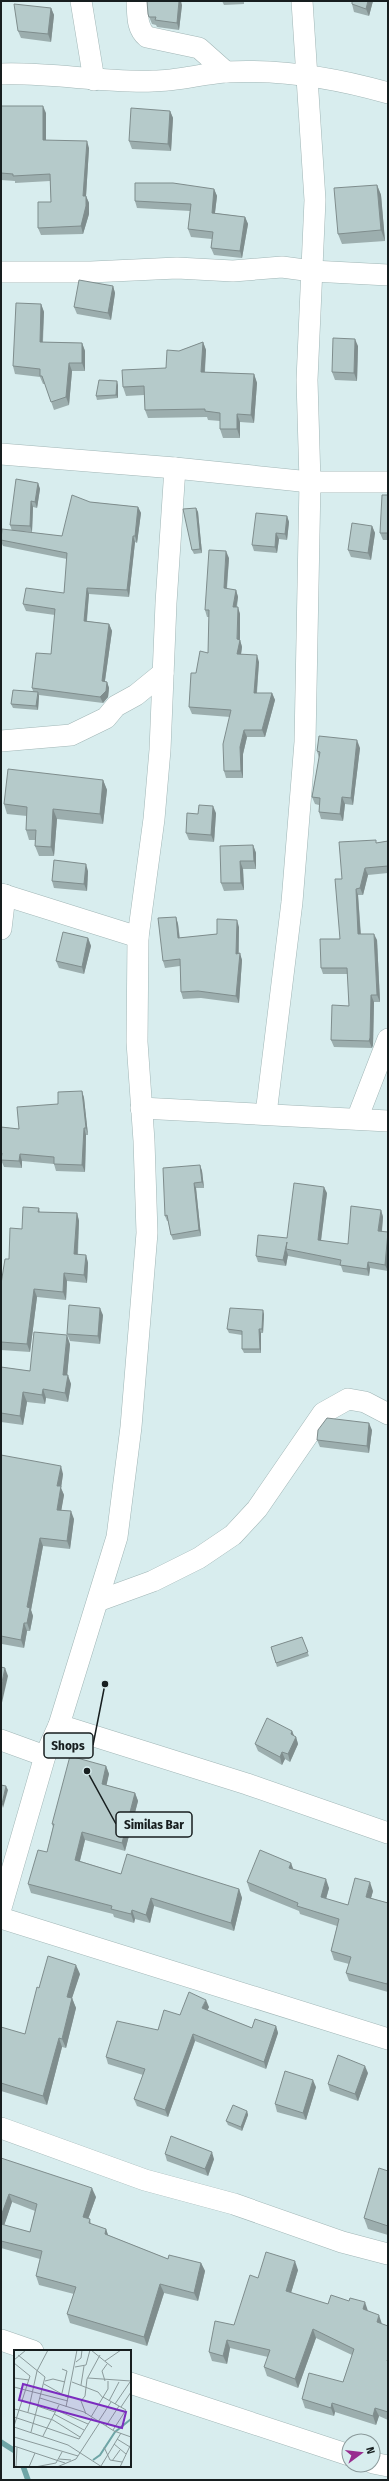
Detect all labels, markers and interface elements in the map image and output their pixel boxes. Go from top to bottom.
callout: Shops [44,1733,93,1758]
text: Shops [51,1738,85,1753]
callout: Similas Bar [116,1812,192,1837]
text: Similas Bar [124,1817,184,1832]
inset map [14,2350,131,2467]
north arrow [341,2433,381,2473]
text: N [363,2446,377,2455]

